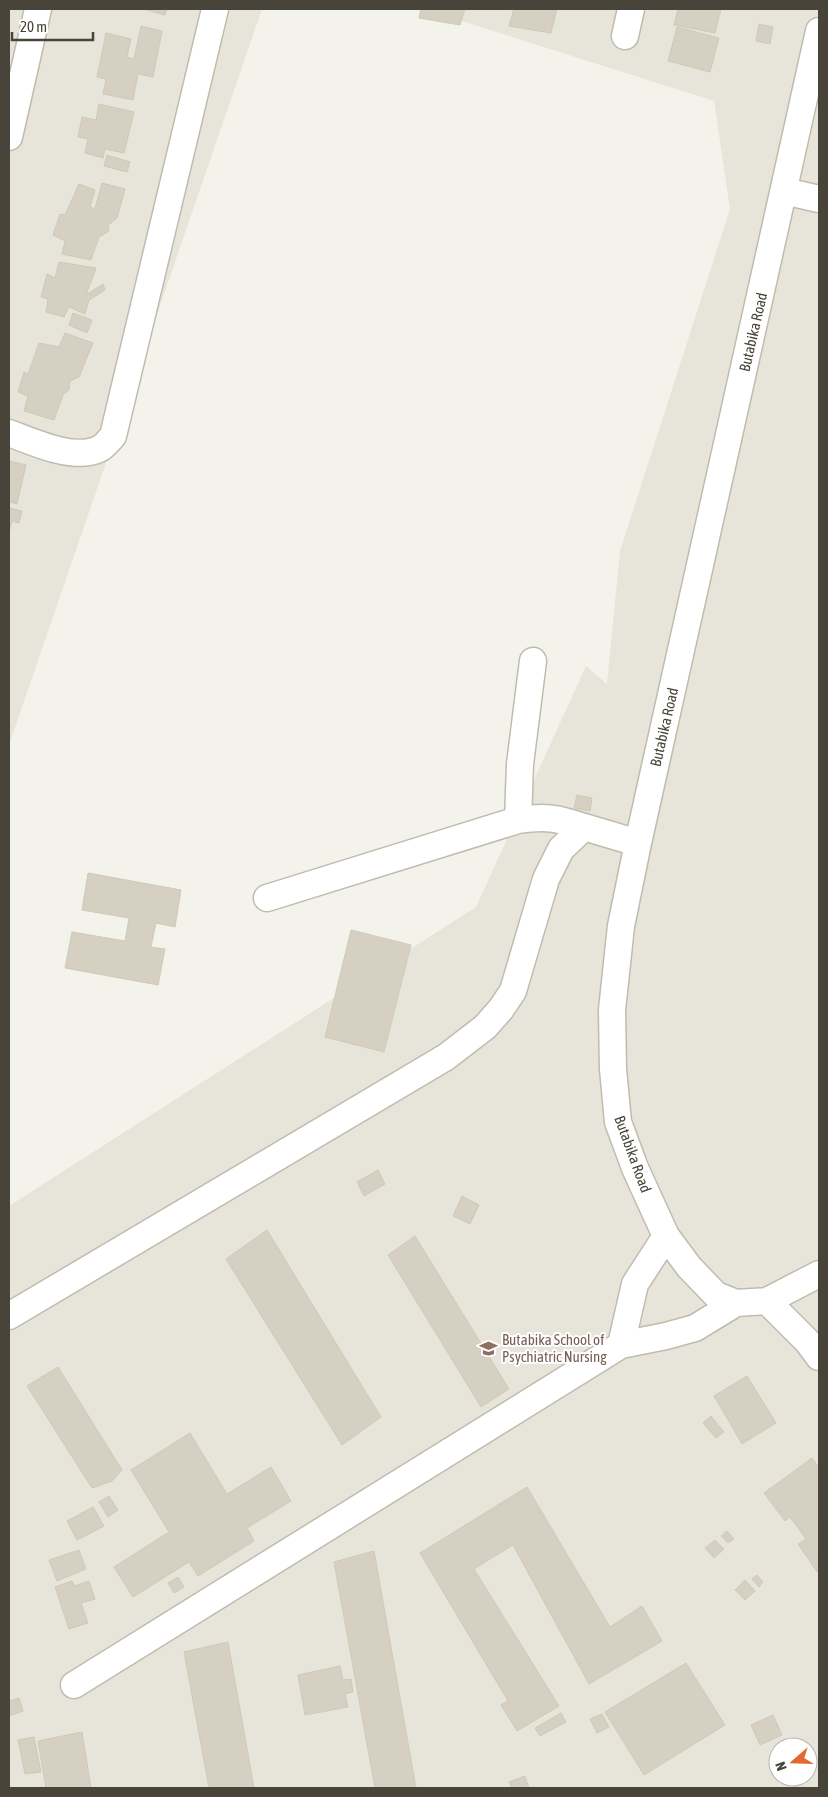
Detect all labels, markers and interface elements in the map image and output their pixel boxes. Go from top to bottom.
scale bar [12,10,94,42]
text: 20 m [20,18,47,35]
street label: Butabika Road [736,291,770,373]
street label: Butabika Road [647,686,681,768]
street label: Butabika Road [611,1113,655,1195]
place label: Butabika School of Psychiatric Nursing [502,1331,607,1365]
school or university icon: Butabika School of Psychiatric Nursing [478,1338,498,1358]
north arrow [768,1737,818,1787]
text: N [772,1760,790,1773]

